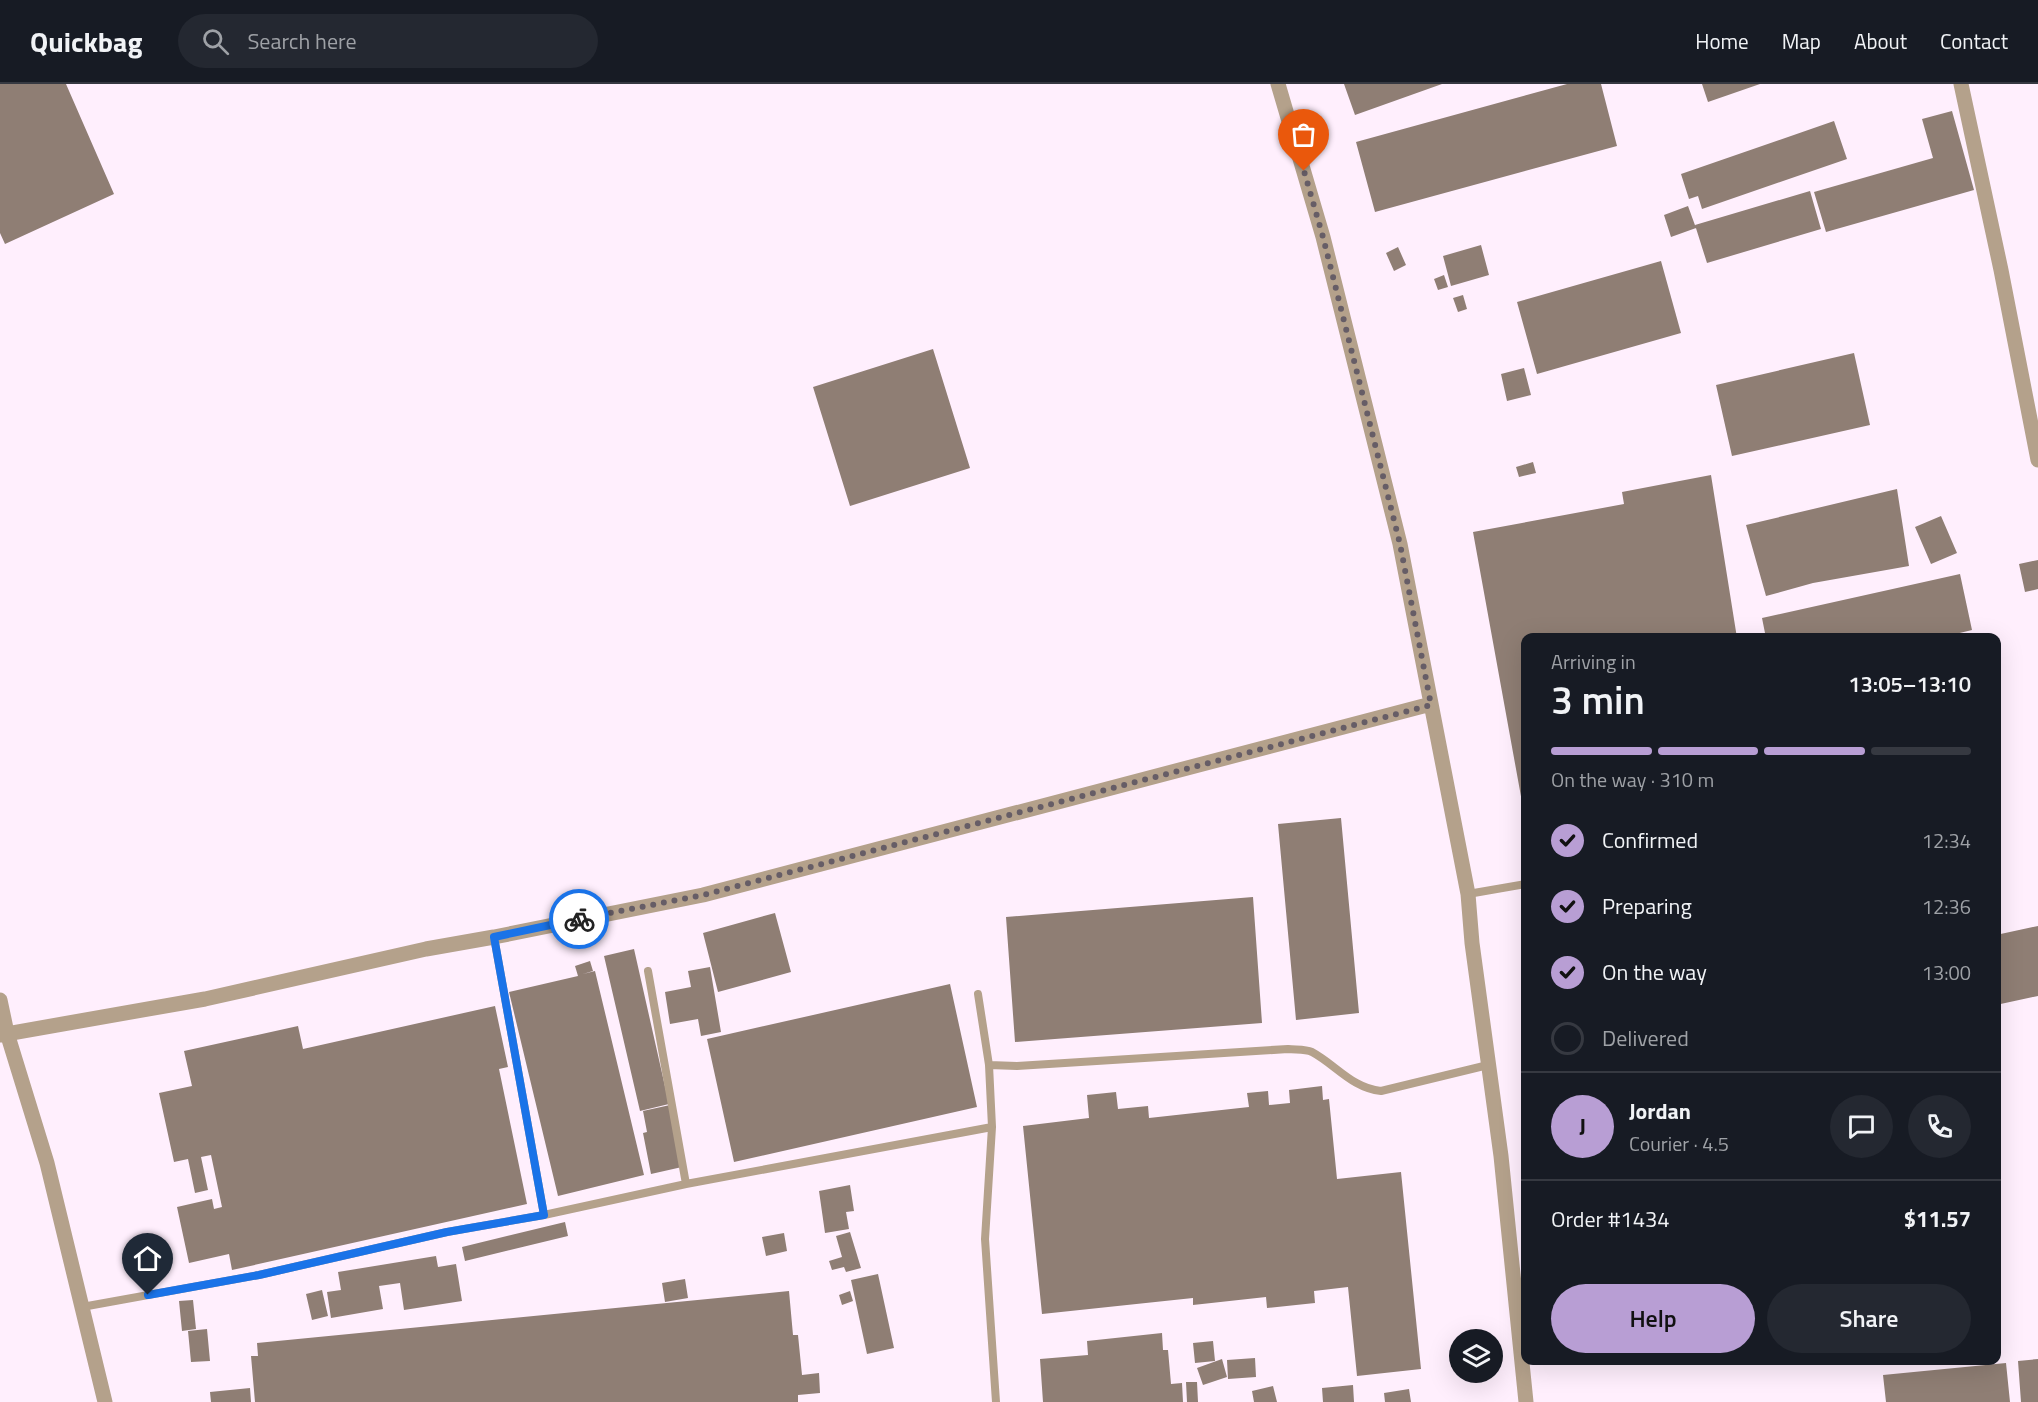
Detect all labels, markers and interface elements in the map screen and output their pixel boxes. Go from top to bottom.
search box [178,14,598,68]
text: Quickbag [30,20,142,63]
text: Search here [247,24,357,58]
icon: search [199,25,232,58]
text: Home [1695,25,1749,57]
text: Map [1782,25,1821,57]
text: About [1854,25,1907,57]
text: Contact [1940,25,2008,57]
pin [1278,109,1329,171]
icon: bag [1287,118,1320,151]
text: Arriving in [1551,646,1636,677]
text: 13:05–13:10 [1848,667,1971,701]
text: 3 min [1551,670,1645,729]
text: On the way · 310 m [1551,764,1714,795]
text: Confirmed [1602,823,1698,857]
icon: check [1551,824,1584,857]
text: 12:34 [1922,825,1971,856]
courier [549,889,609,949]
text: Preparing [1602,889,1692,923]
icon: check [1551,890,1584,923]
text: 12:36 [1922,891,1971,922]
icon: bike [563,903,596,936]
text: On the way [1602,955,1707,989]
icon: check [1551,956,1584,989]
text: 13:00 [1922,957,1971,988]
text: Delivered [1602,1021,1689,1055]
text: Jordan [1629,1094,1691,1128]
button: chat [1830,1095,1893,1158]
button: phone [1908,1095,1971,1158]
text: J [1579,1109,1586,1143]
text: Courier · 4.5 [1629,1128,1729,1159]
text: Order #1434 [1551,1202,1670,1236]
text: $11.57 [1904,1202,1971,1236]
pin [122,1233,173,1295]
icon: home [131,1242,164,1275]
button: Help [1551,1284,1755,1353]
button: Share [1767,1284,1971,1353]
map controls [1449,1329,1503,1383]
button: layers [1449,1329,1503,1383]

